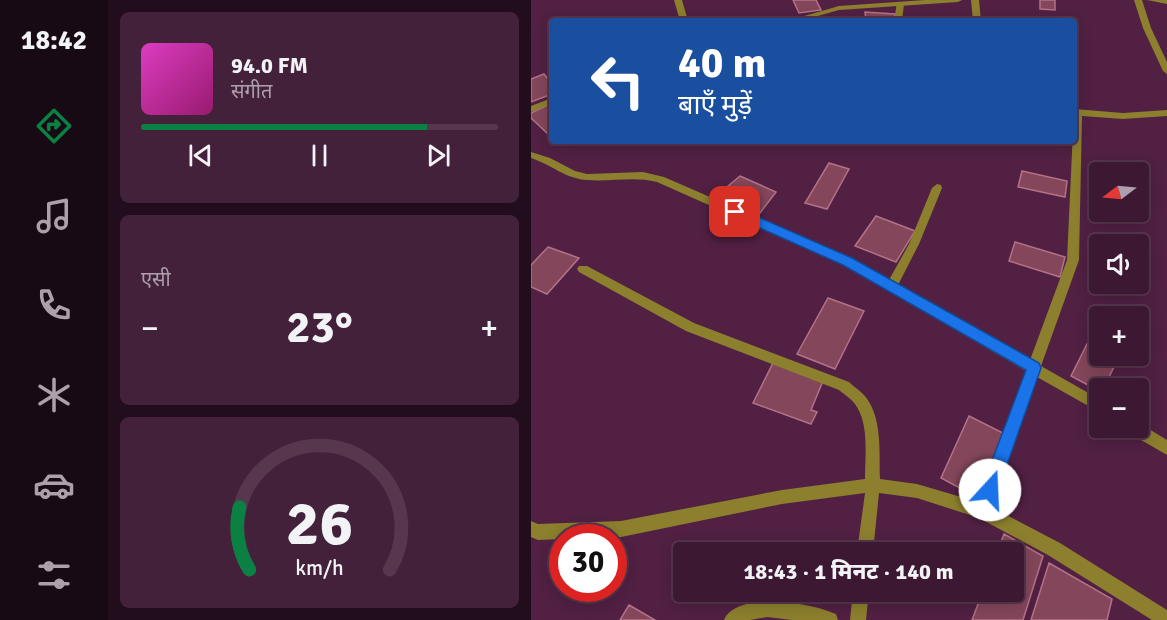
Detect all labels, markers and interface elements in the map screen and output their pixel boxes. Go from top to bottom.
text: 18:42 [21,24,87,57]
text: 40 m [678,38,767,89]
icon: left [579,42,657,120]
text: 94.0 FM [231,52,308,79]
text: संगीत [231,79,272,104]
text: बाएँ मुड़ें [678,89,752,122]
icon: directions [33,105,75,147]
icon: previous [184,139,217,172]
icon: pause [303,139,336,172]
icon: next [422,139,455,172]
north arrow [1089,162,1149,222]
map controls [1089,162,1149,438]
pin [709,186,760,237]
icon: music [33,195,75,237]
icon: arrive [718,195,751,228]
button: sound [1089,234,1149,294]
text: एसी [141,267,171,292]
icon: phone [33,284,75,326]
text: 23° [286,300,353,355]
button: + [1089,306,1149,366]
text: − [141,308,159,349]
text: + [480,308,498,349]
icon: climate [33,374,75,416]
button: − [1089,378,1149,438]
position arrow [958,458,1022,522]
icon: car [33,464,75,506]
text: 26 [286,485,353,562]
speed limit sign: 30 [549,524,627,602]
icon: filters [33,554,75,596]
text: km/h [295,555,344,581]
text: 18:43 · 1 मिनट · 140 m [743,558,954,585]

